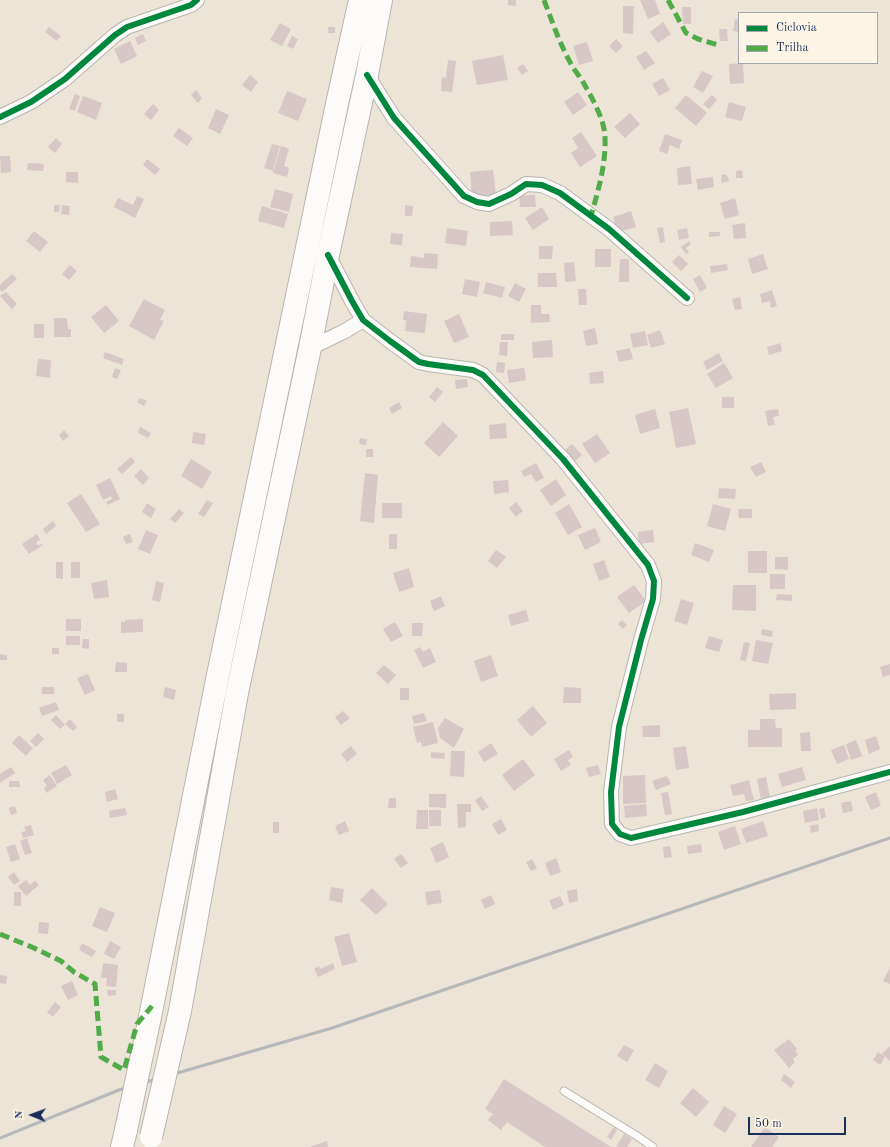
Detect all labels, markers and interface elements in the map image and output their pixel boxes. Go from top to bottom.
legend [738,12,878,64]
text: Ciclovia [776,22,817,34]
text: Trilha [776,42,808,54]
north arrow [12,1095,52,1135]
scale bar [750,1109,848,1135]
text: N [14,1110,25,1119]
text: 50 m [755,1118,782,1130]

